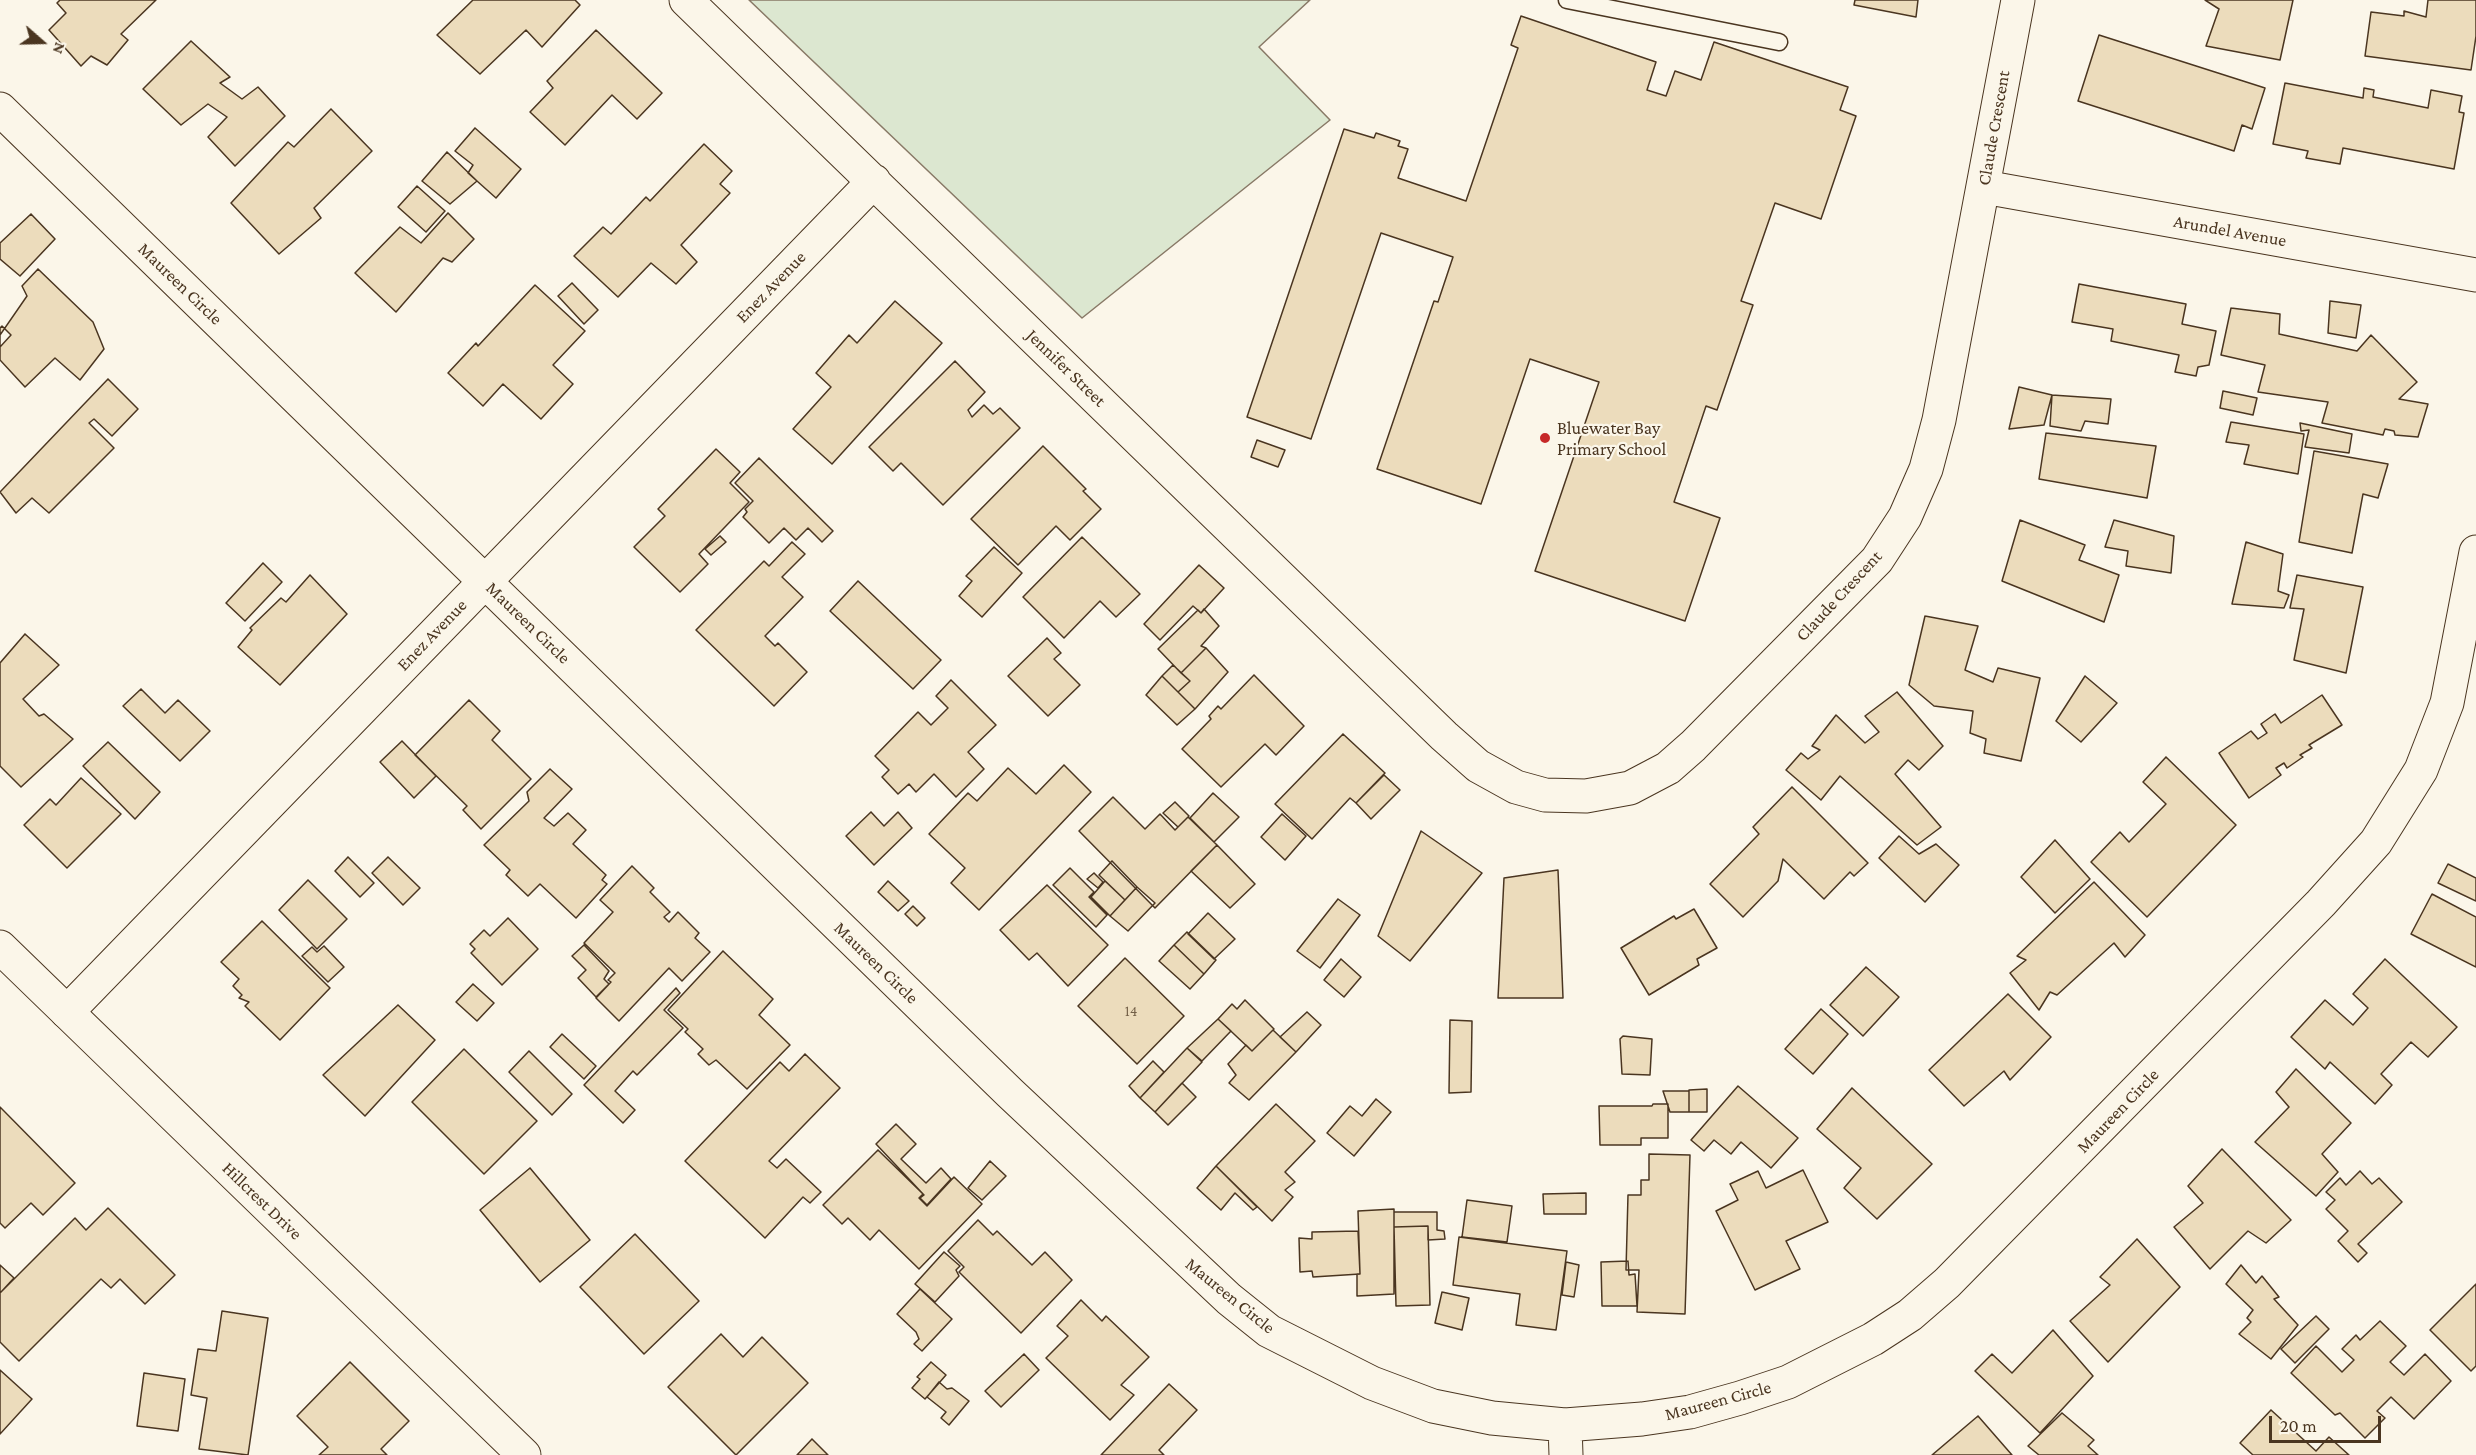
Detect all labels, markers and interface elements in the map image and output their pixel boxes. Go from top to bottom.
north arrow [12,12,72,72]
text: N [50,40,69,56]
street label: Claude Crescent [1973,69,2015,187]
street label: Arundel Avenue [2172,210,2288,252]
street label: Maureen Circle [133,238,227,330]
street label: Enez Avenue [731,247,811,327]
street label: Jennifer Street [1022,325,1110,411]
place label: Bluewater Bay Primary School [1557,417,1666,460]
marker: Bluewater Bay Primary School [1538,431,1552,445]
street label: Claude Crescent [1791,546,1887,646]
street label: Maureen Circle [481,577,575,669]
street label: Enez Avenue [392,595,472,675]
street label: Maureen Circle [829,917,923,1009]
house number: 14 [1125,1002,1137,1020]
street label: Maureen Circle [2072,1064,2164,1158]
street label: Hillcrest Drive [217,1157,307,1245]
street label: Maureen Circle [1181,1253,1279,1339]
street label: Maureen Circle [1663,1376,1773,1426]
scale bar [2272,1404,2384,1442]
text: 20 m [2280,1416,2317,1436]

